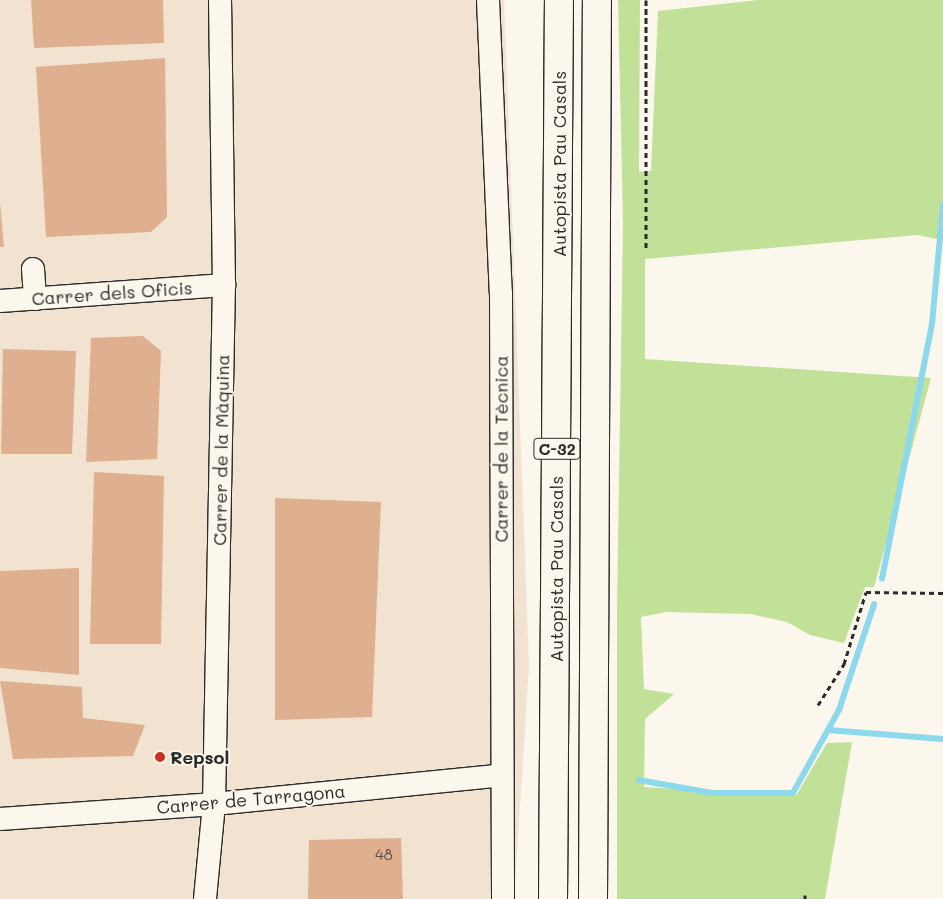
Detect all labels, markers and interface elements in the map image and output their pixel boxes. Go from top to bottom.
street label: Autopista Pau Casals [548,71,570,257]
street label: Carrer dels Oficis [31,277,193,309]
street label: Carrer de la Màquina [209,354,233,546]
street label: Carrer de la Tècnica [490,356,512,542]
road number: C-32 [533,436,581,462]
street label: Autopista Pau Casals [545,476,567,662]
place label: Repsol [170,746,229,768]
marker: Repsol [154,751,166,763]
street label: Carrer de Tarragona [156,780,346,818]
house number: 48 [375,846,393,864]

